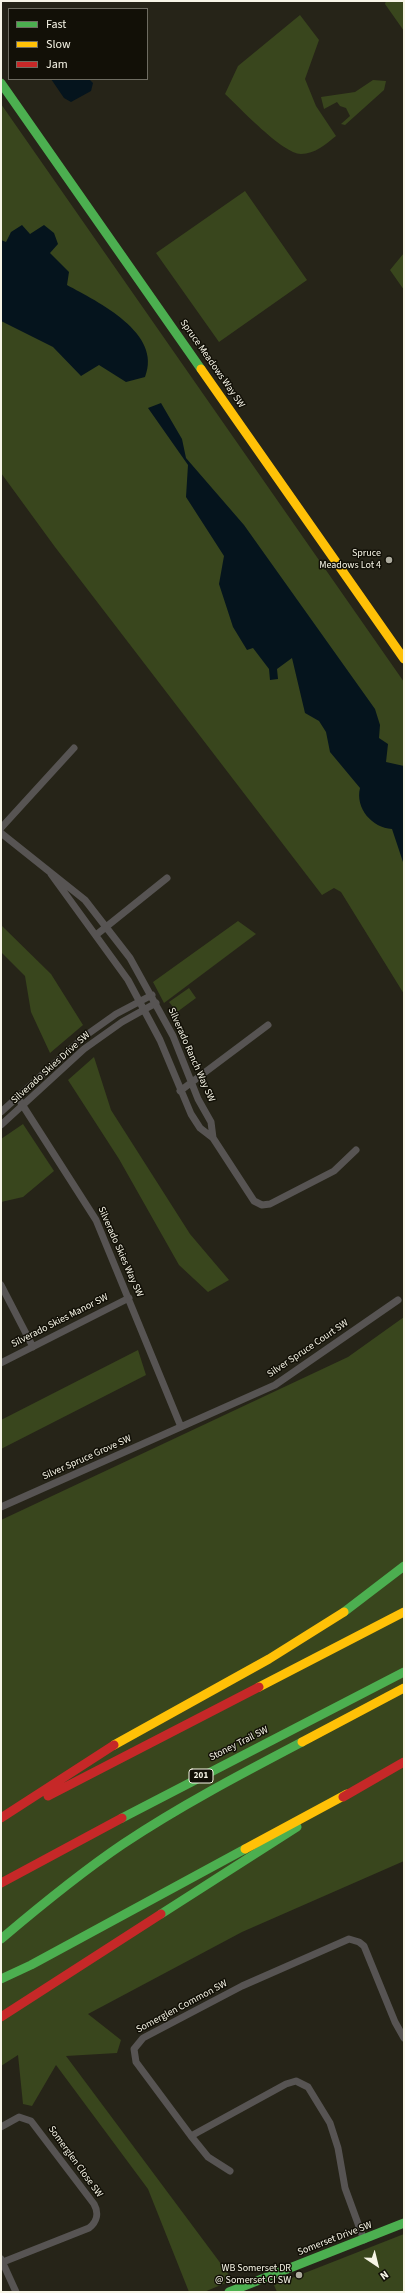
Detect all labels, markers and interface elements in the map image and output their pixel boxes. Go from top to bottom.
legend [8,8,148,80]
text: Fast [46,16,66,33]
text: Slow [46,36,71,53]
text: Jam [46,56,68,73]
street label: Spruce Meadows Way SW [177,317,247,411]
place label: Spruce Meadows Lot 4 [319,548,381,572]
marker: Spruce Meadows Lot 4 [384,555,394,565]
street label: Silverado Ranch Way SW [165,1006,217,1104]
street label: Silverado Skies Drive SW [9,1029,93,1107]
street label: Silverado Skies Way SW [95,1205,145,1299]
street label: Silverado Skies Manor SW [10,1291,110,1351]
street label: Silver Spruce Court SW [265,1317,351,1381]
street label: Silver Spruce Grove SW [41,1433,133,1483]
street label: Stoney Trail SW [208,1724,270,1764]
road number: 201 [189,1769,213,1783]
street label: Somerglen Common SW [135,1978,229,2036]
street label: Somerglen Close SW [45,2124,105,2200]
street label: Somerset Drive SW [296,2219,374,2259]
north arrow [357,2245,397,2285]
place label: WB Somerset DR @ Somerset CI SW [215,2263,291,2286]
text: N [377,2267,391,2283]
marker: WB Somerset DR @ Somerset CI SW [294,2270,304,2280]

